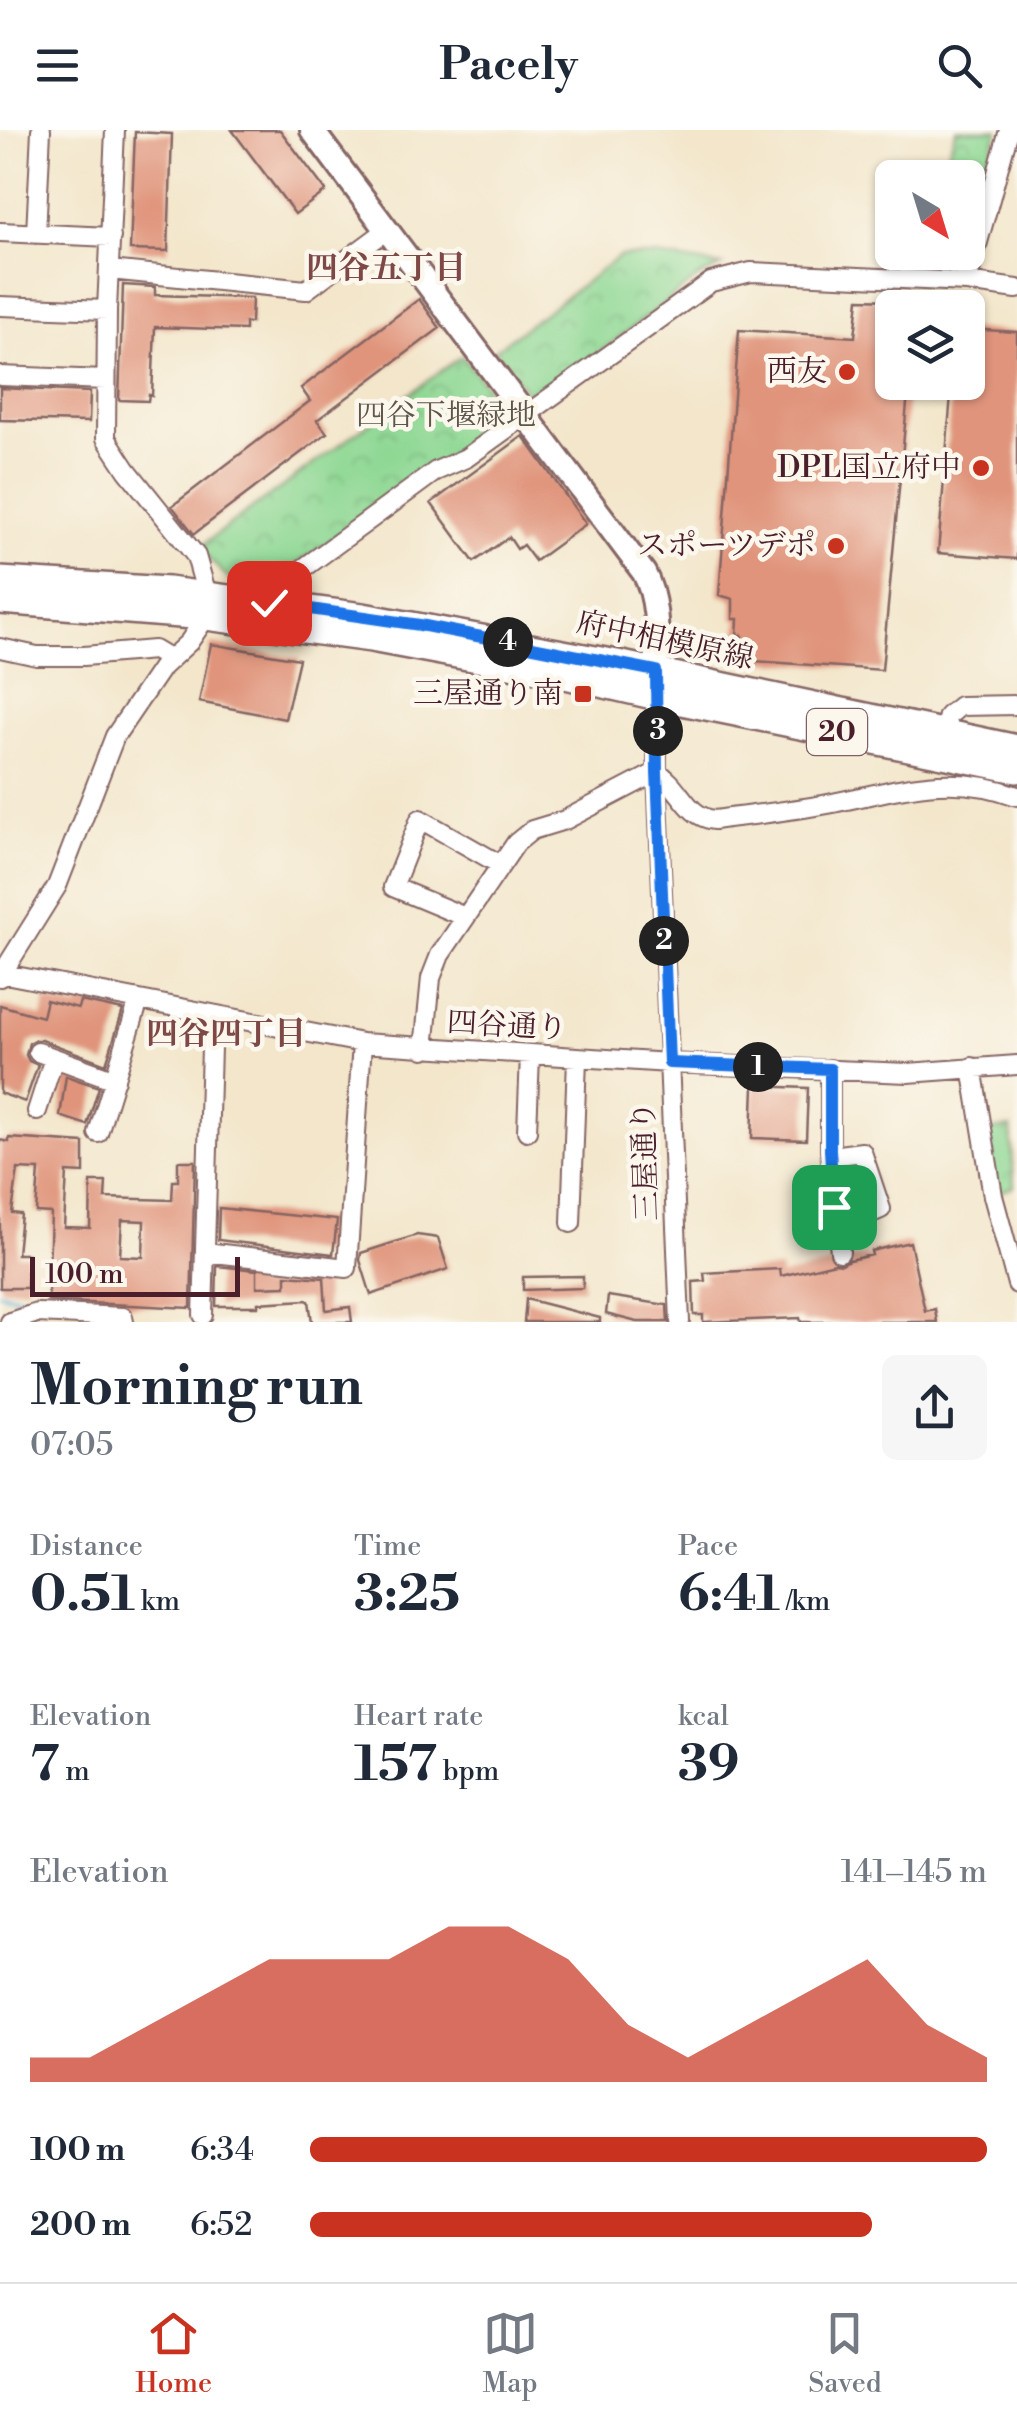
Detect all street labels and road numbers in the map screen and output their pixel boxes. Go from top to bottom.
street label: 府中相模原線 [573,604,757,678]
road number: 20 [807,709,867,755]
street label: 四谷通り [446,1004,568,1048]
street label: 三屋通り [625,1100,667,1222]

